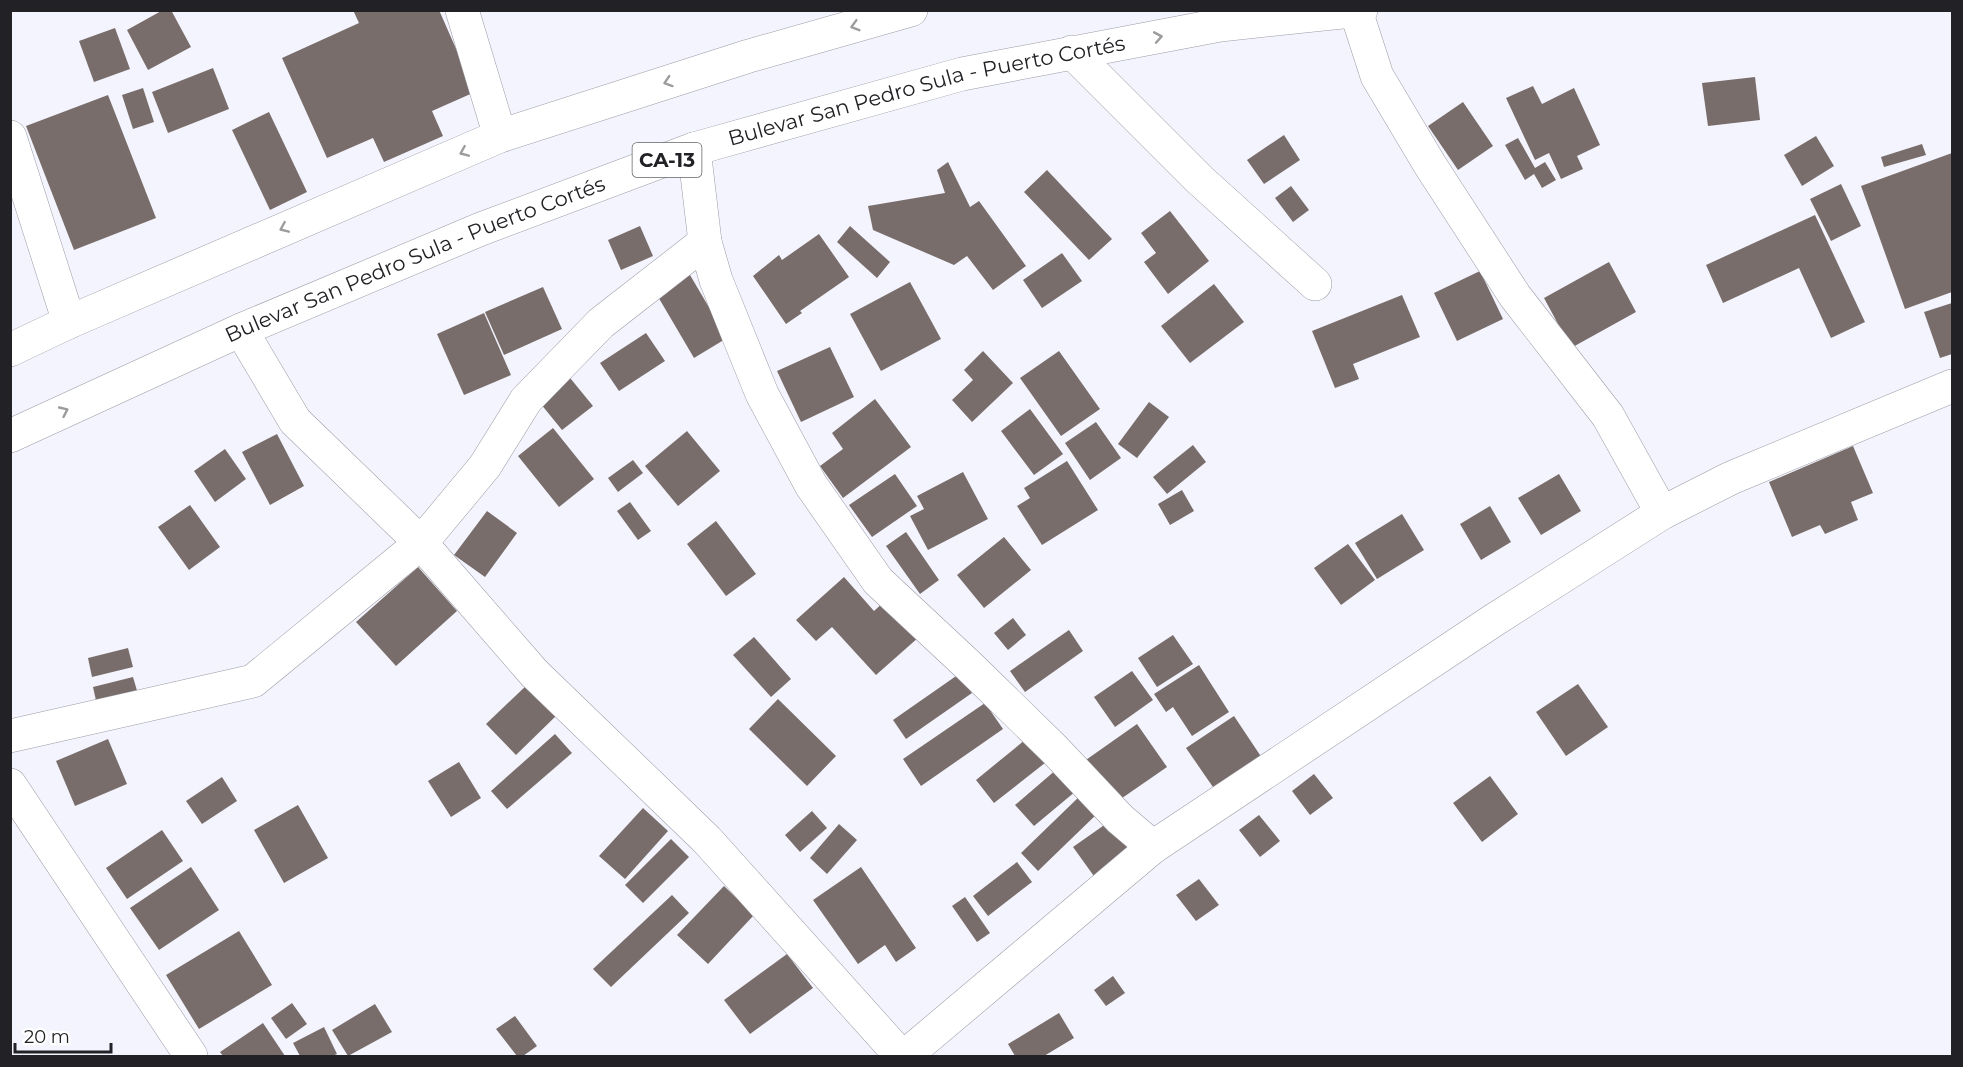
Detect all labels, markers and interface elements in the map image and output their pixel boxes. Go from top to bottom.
one-way arrow [850,19,861,31]
street label: Bulevar San Pedro Sula - Puerto Cortés [725,30,1127,151]
one-way arrow [1153,31,1163,44]
one-way arrow [663,75,674,87]
road number: CA-13 [632,143,702,177]
one-way arrow [459,145,470,157]
street label: Bulevar San Pedro Sula - Puerto Cortés [221,171,608,348]
one-way arrow [280,221,291,233]
one-way arrow [57,407,68,419]
scale bar [15,1016,111,1054]
text: 20 m [24,1026,70,1048]

